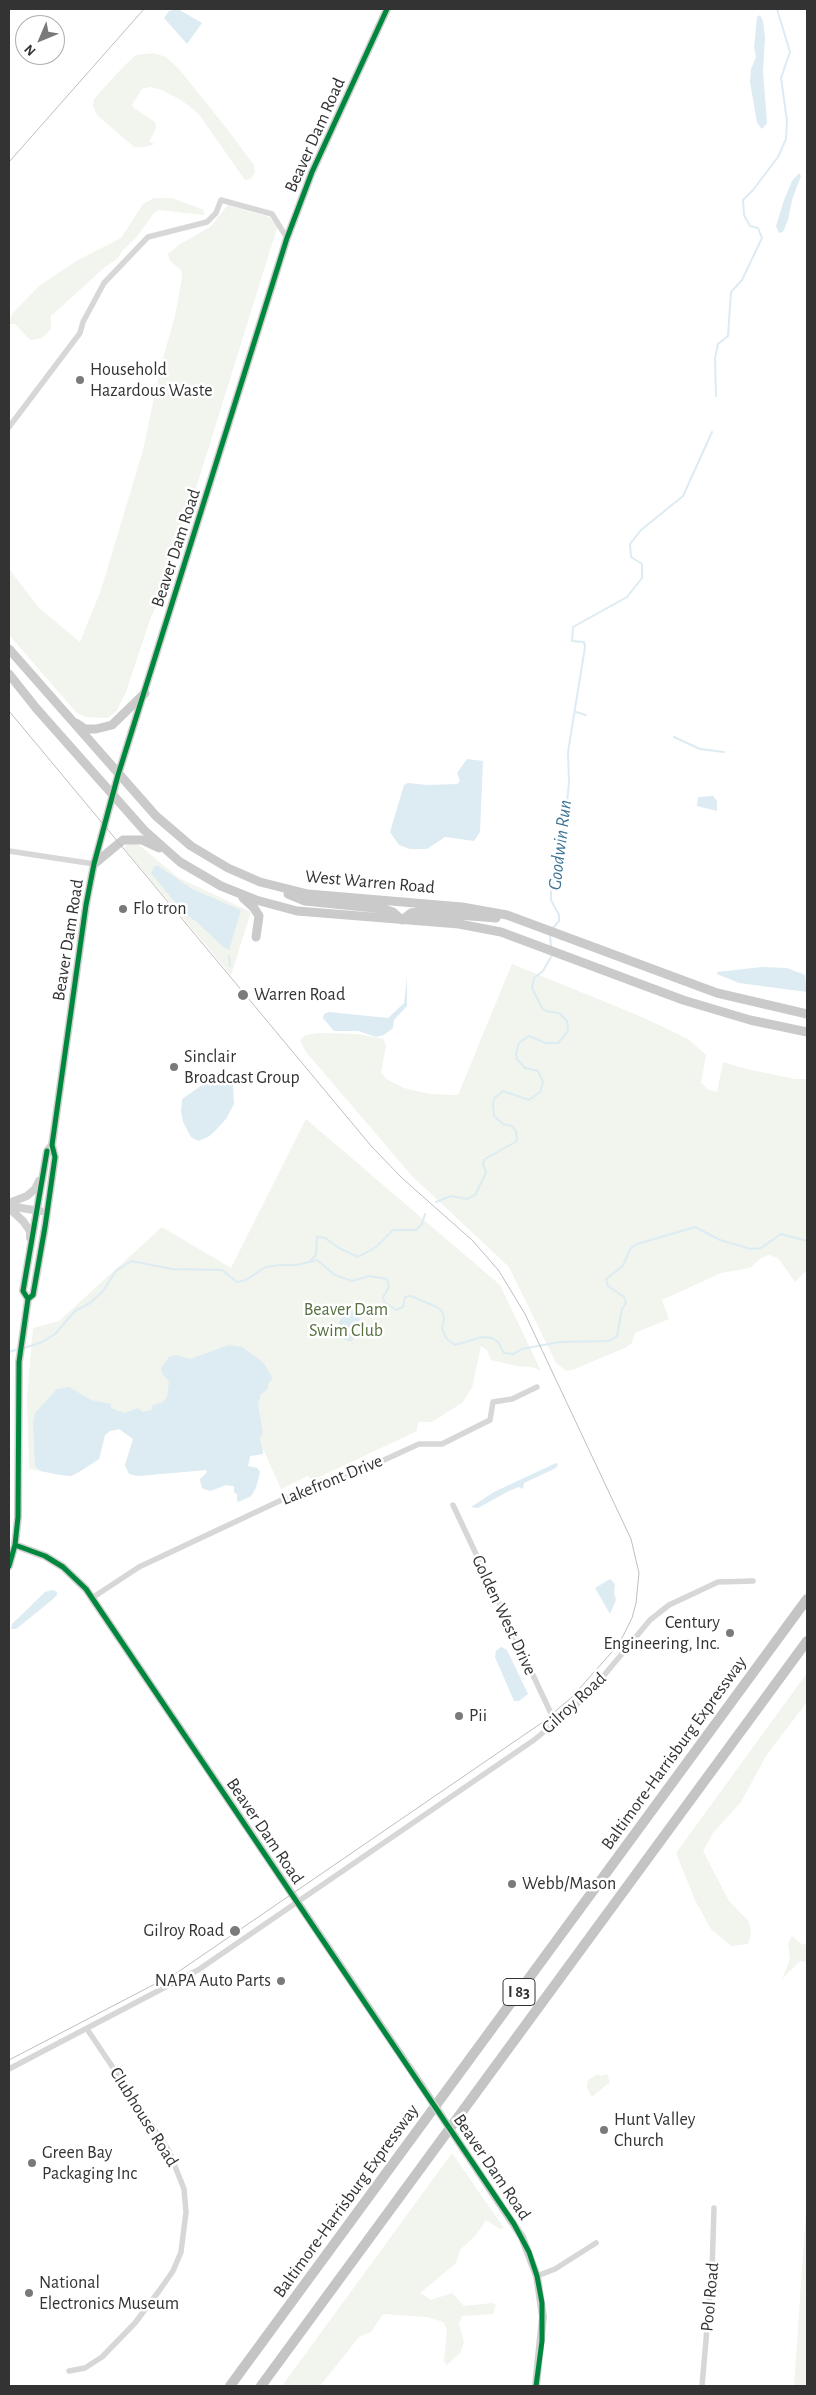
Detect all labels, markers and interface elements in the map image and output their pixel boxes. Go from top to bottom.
north arrow [15,15,65,65]
text: N [22,42,38,58]
street label: Beaver Dam Road [280,74,350,196]
place label: Household Hazardous Waste [90,359,212,402]
marker: Household Hazardous Waste [74,374,86,386]
street label: Beaver Dam Road [147,486,205,610]
water label: Goodwin Run [543,799,577,891]
street label: West Warren Road [304,866,436,898]
street label: Beaver Dam Road [48,877,88,1003]
place label: Flo tron [133,898,187,920]
marker: Flo tron [117,903,129,915]
place label: Warren Road [254,984,345,1006]
marker: Warren Road [236,988,250,1002]
place label: Sinclair Broadcast Group [184,1046,300,1088]
marker: Sinclair Broadcast Group [168,1061,180,1073]
park label: Beaver Dam Swim Club [304,1299,388,1342]
street label: Lakefront Drive [278,1450,386,1510]
street label: Golden West Drive [467,1552,541,1678]
place label: Century Engineering, Inc. [603,1612,720,1655]
marker: Century Engineering, Inc. [724,1627,736,1639]
street label: Baltimore-Harrisburg Expressway [597,1652,751,1854]
street label: Gilroy Road [537,1668,611,1738]
place label: Pii [469,1705,487,1727]
marker: Pii [453,1710,465,1722]
street label: Beaver Dam Road [222,1774,308,1888]
place label: Webb/Mason [522,1873,616,1895]
marker: Webb/Mason [506,1878,518,1890]
place label: Gilroy Road [144,1920,224,1942]
marker: Gilroy Road [228,1924,242,1938]
place label: NAPA Auto Parts [155,1970,271,1992]
marker: NAPA Auto Parts [275,1975,287,1987]
road number: I 83 [503,1978,535,2005]
street label: Clubhouse Road [105,2063,183,2171]
street label: Baltimore-Harrisburg Expressway [269,2100,423,2302]
place label: Hunt Valley Church [614,2109,696,2152]
street label: Beaver Dam Road [449,2110,535,2224]
marker: Hunt Valley Church [598,2124,610,2136]
place label: Green Bay Packaging Inc [42,2142,137,2184]
marker: Green Bay Packaging Inc [26,2157,38,2169]
street label: Pool Road [696,2261,724,2333]
place label: National Electronics Museum [39,2272,179,2314]
marker: National Electronics Museum [23,2287,35,2299]

